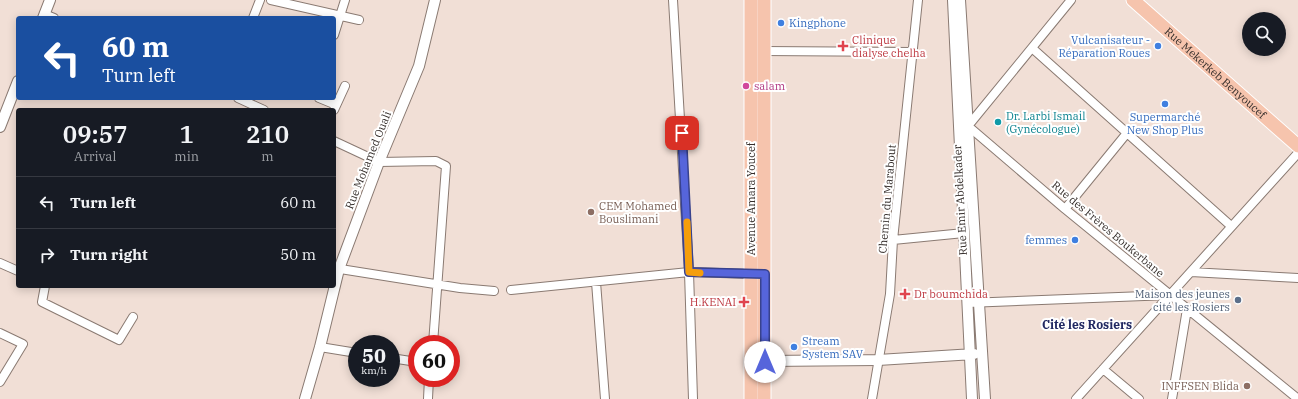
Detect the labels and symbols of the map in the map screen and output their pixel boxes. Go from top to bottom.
place label: Kingphone [789,16,846,30]
marker: Kingphone [776,18,786,28]
street label: Rue Mekerkeb Benyoucef [1162,24,1270,122]
place label: Clinique dialyse chelha [852,33,926,60]
place label: Vulcanisateur - Réparation Roues [1059,33,1150,60]
marker: Clinique dialyse chelha [837,40,849,52]
marker: Vulcanisateur - Réparation Roues [1153,41,1163,51]
place label: salam [754,79,786,93]
marker: salam [741,81,751,91]
marker: Supermarché New Shop Plus [1160,99,1170,109]
street label: Rue Mohamed Ouali [342,108,394,211]
place label: Dr. Larbi Ismail (Gynécologue) [1006,109,1085,136]
place label: Supermarché New Shop Plus [1127,110,1203,137]
pin [665,116,699,150]
marker: Dr. Larbi Ismail (Gynécologue) [993,117,1003,127]
street label: Avenue Amara Youcef [744,141,758,256]
street label: Chemin du Marabout [875,144,899,254]
street label: Rue Emir Abdelkader [950,144,970,256]
street label: Rue des Frères Boukerbane [1049,178,1167,280]
place label: CEM Mohamed Bouslimani [599,199,677,226]
marker: CEM Mohamed Bouslimani [586,207,596,217]
place label: femmes [1025,233,1067,247]
marker: femmes [1070,235,1080,245]
place label: Dr boumchida [914,287,988,301]
place label: Maison des jeunes cité les Rosiers [1135,287,1230,314]
marker: Dr boumchida [899,288,911,300]
place label: H.KENAI [690,295,736,309]
marker: Maison des jeunes cité les Rosiers [1233,295,1243,305]
marker: H.KENAI [739,297,749,307]
district label: Cité les Rosiers [1042,317,1132,332]
place label: Stream System SAV [802,334,864,361]
speed limit sign: 60 [408,335,460,387]
position arrow [744,341,786,383]
marker: Stream System SAV [789,342,799,352]
place label: INFFSEN Blida [1161,379,1239,393]
marker: INFFSEN Blida [1242,381,1252,391]

